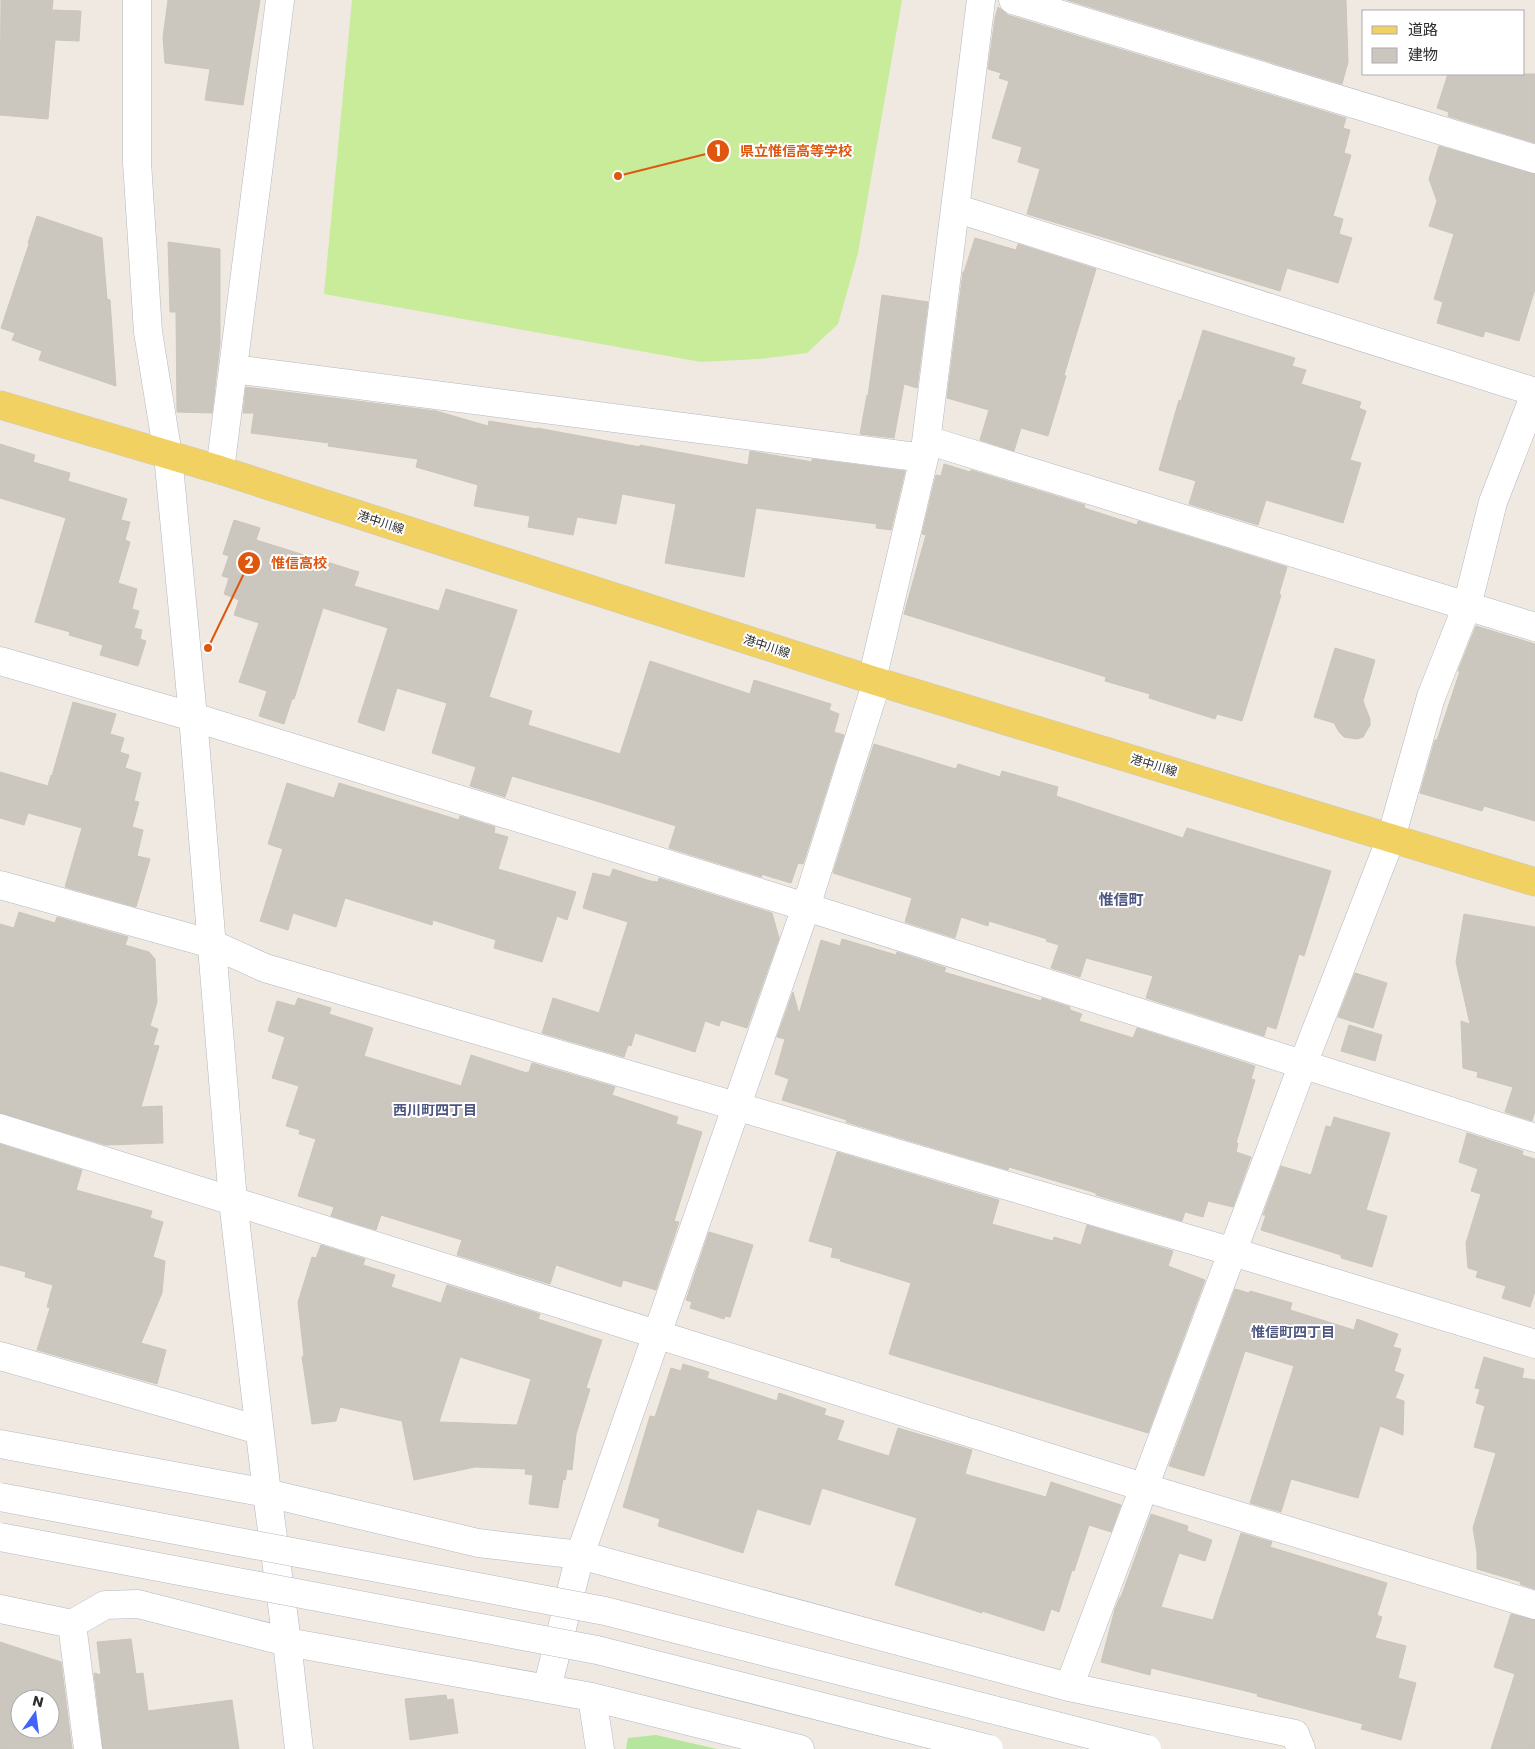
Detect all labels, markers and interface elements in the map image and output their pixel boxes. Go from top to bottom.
legend [1362,10,1525,75]
text: 道路 [1408,19,1438,40]
text: 建物 [1408,44,1438,65]
callout: 県立惟信高等学校 [705,137,862,166]
text: 1 [715,140,721,161]
text: 県立惟信高等学校 [740,141,852,161]
street label: 港中川線 [356,506,406,538]
callout: 惟信高校 [236,548,337,577]
text: 2 [245,552,254,573]
text: 惟信高校 [271,553,327,573]
street label: 港中川線 [742,630,792,662]
street label: 港中川線 [1129,750,1179,780]
district label: 惟信町 [1098,889,1144,910]
district label: 西川町四丁目 [393,1100,477,1120]
district label: 惟信町四丁目 [1251,1322,1335,1342]
north arrow [10,1689,60,1739]
text: N [31,1690,46,1712]

